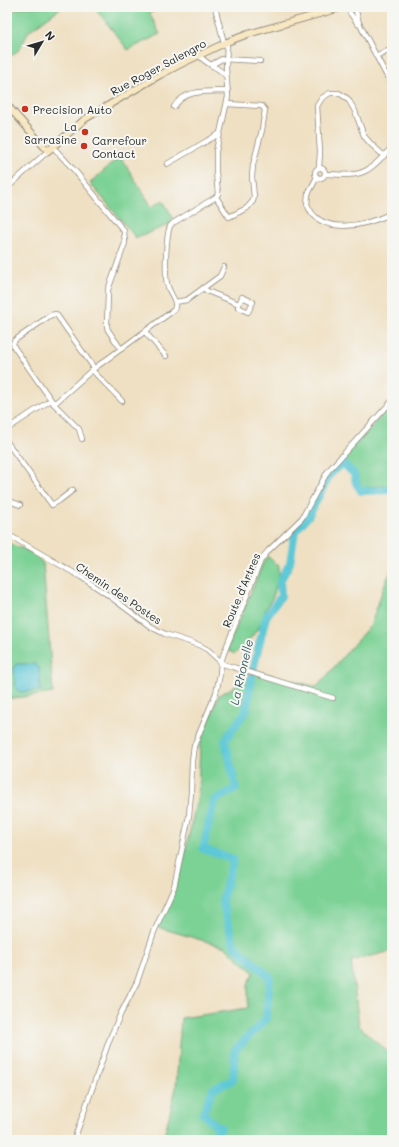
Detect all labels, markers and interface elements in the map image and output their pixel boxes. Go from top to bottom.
north arrow [22,22,62,62]
text: N [42,28,59,43]
street label: Rue Roger Salengro [108,35,209,99]
place label: Precision Auto [33,102,112,117]
marker: Precision Auto [20,104,30,114]
place label: La Sarrasine [24,119,77,147]
marker: La Sarrasine [80,127,90,137]
place label: Carrefour Contact [92,133,147,161]
marker: Carrefour Contact [79,141,89,151]
street label: Route d'Artres [219,550,263,630]
street label: Chemin des Postes [73,559,165,627]
water label: La Rhonelle [226,638,256,706]

